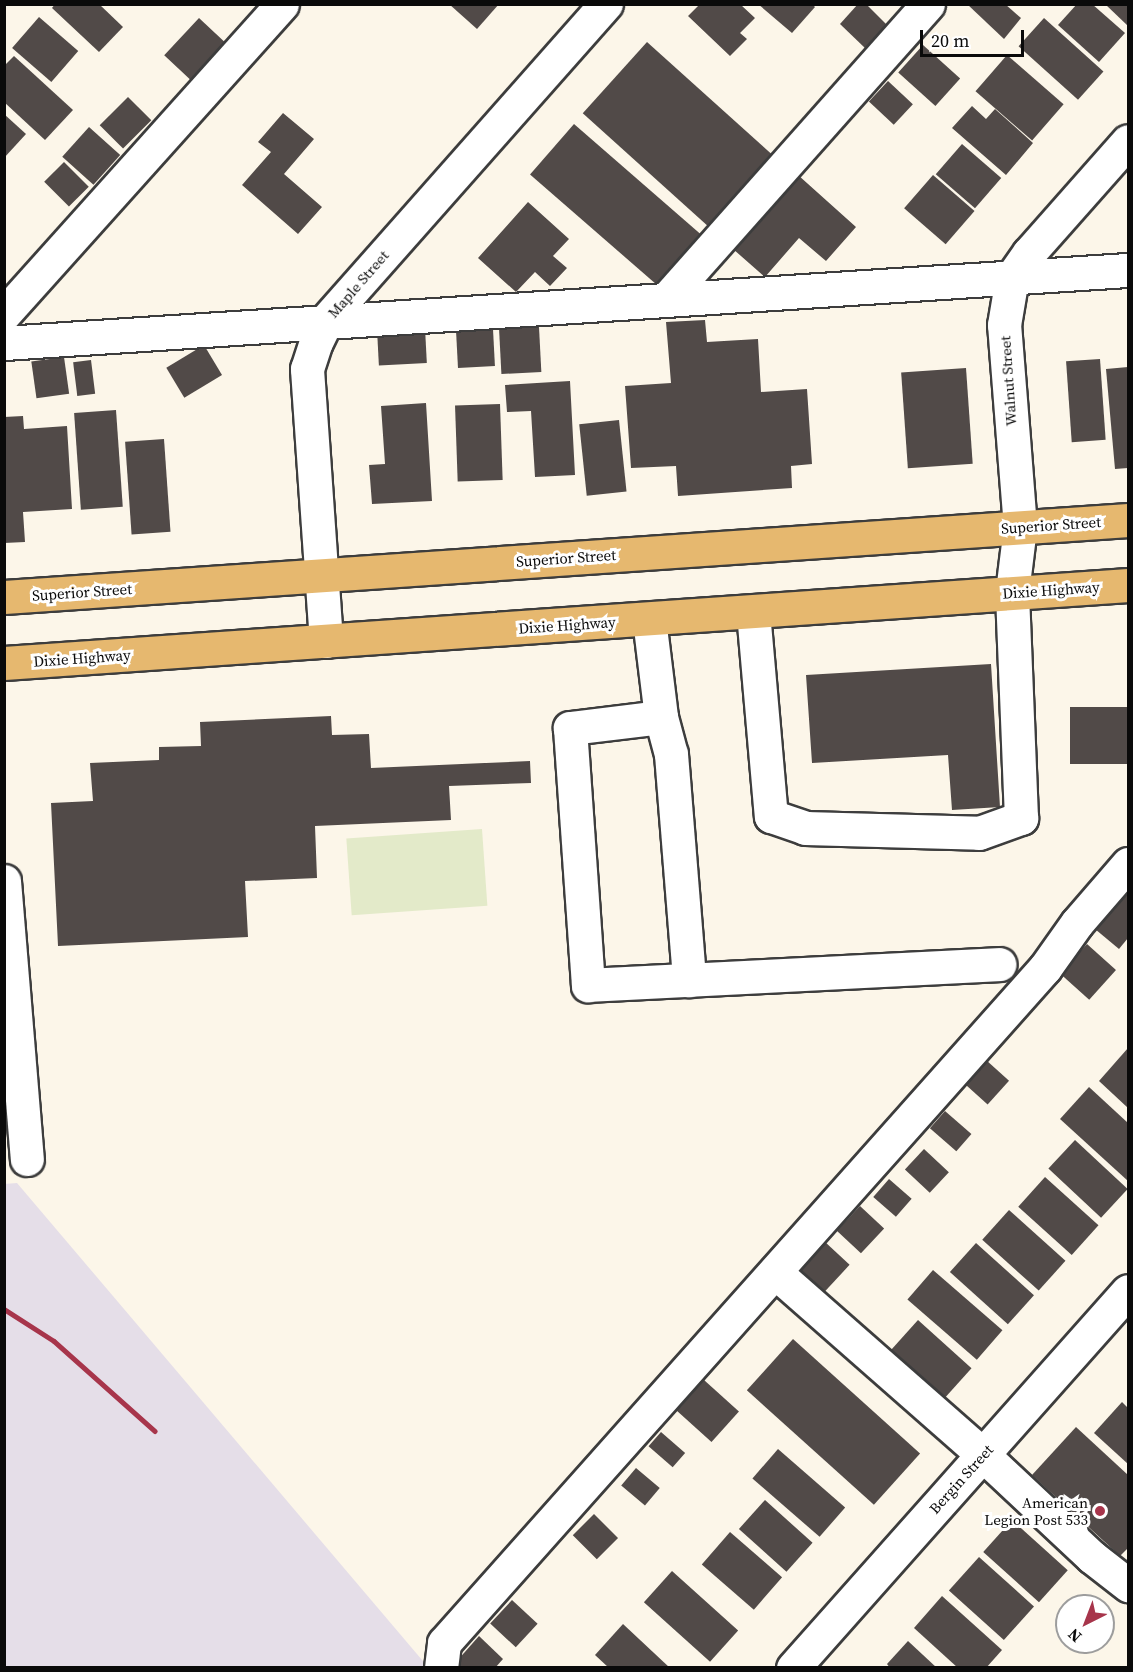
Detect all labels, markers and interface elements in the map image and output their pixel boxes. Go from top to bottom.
scale bar [923,18,1026,56]
text: 20 m [931,28,969,53]
street label: Maple Street [324,247,392,321]
street label: Walnut Street [996,335,1020,427]
street label: Superior Street [1000,513,1102,537]
street label: Superior Street [515,546,617,570]
street label: Dixie Highway [1002,578,1100,602]
street label: Superior Street [31,580,133,604]
street label: Dixie Highway [518,613,616,637]
street label: Dixie Highway [33,646,131,670]
street label: Bergin Street [925,1441,997,1517]
place label: American Legion Post 533 [984,1493,1088,1528]
marker: American Legion Post 533 [1093,1504,1107,1518]
north arrow [1055,1594,1115,1654]
text: N [1063,1624,1086,1648]

